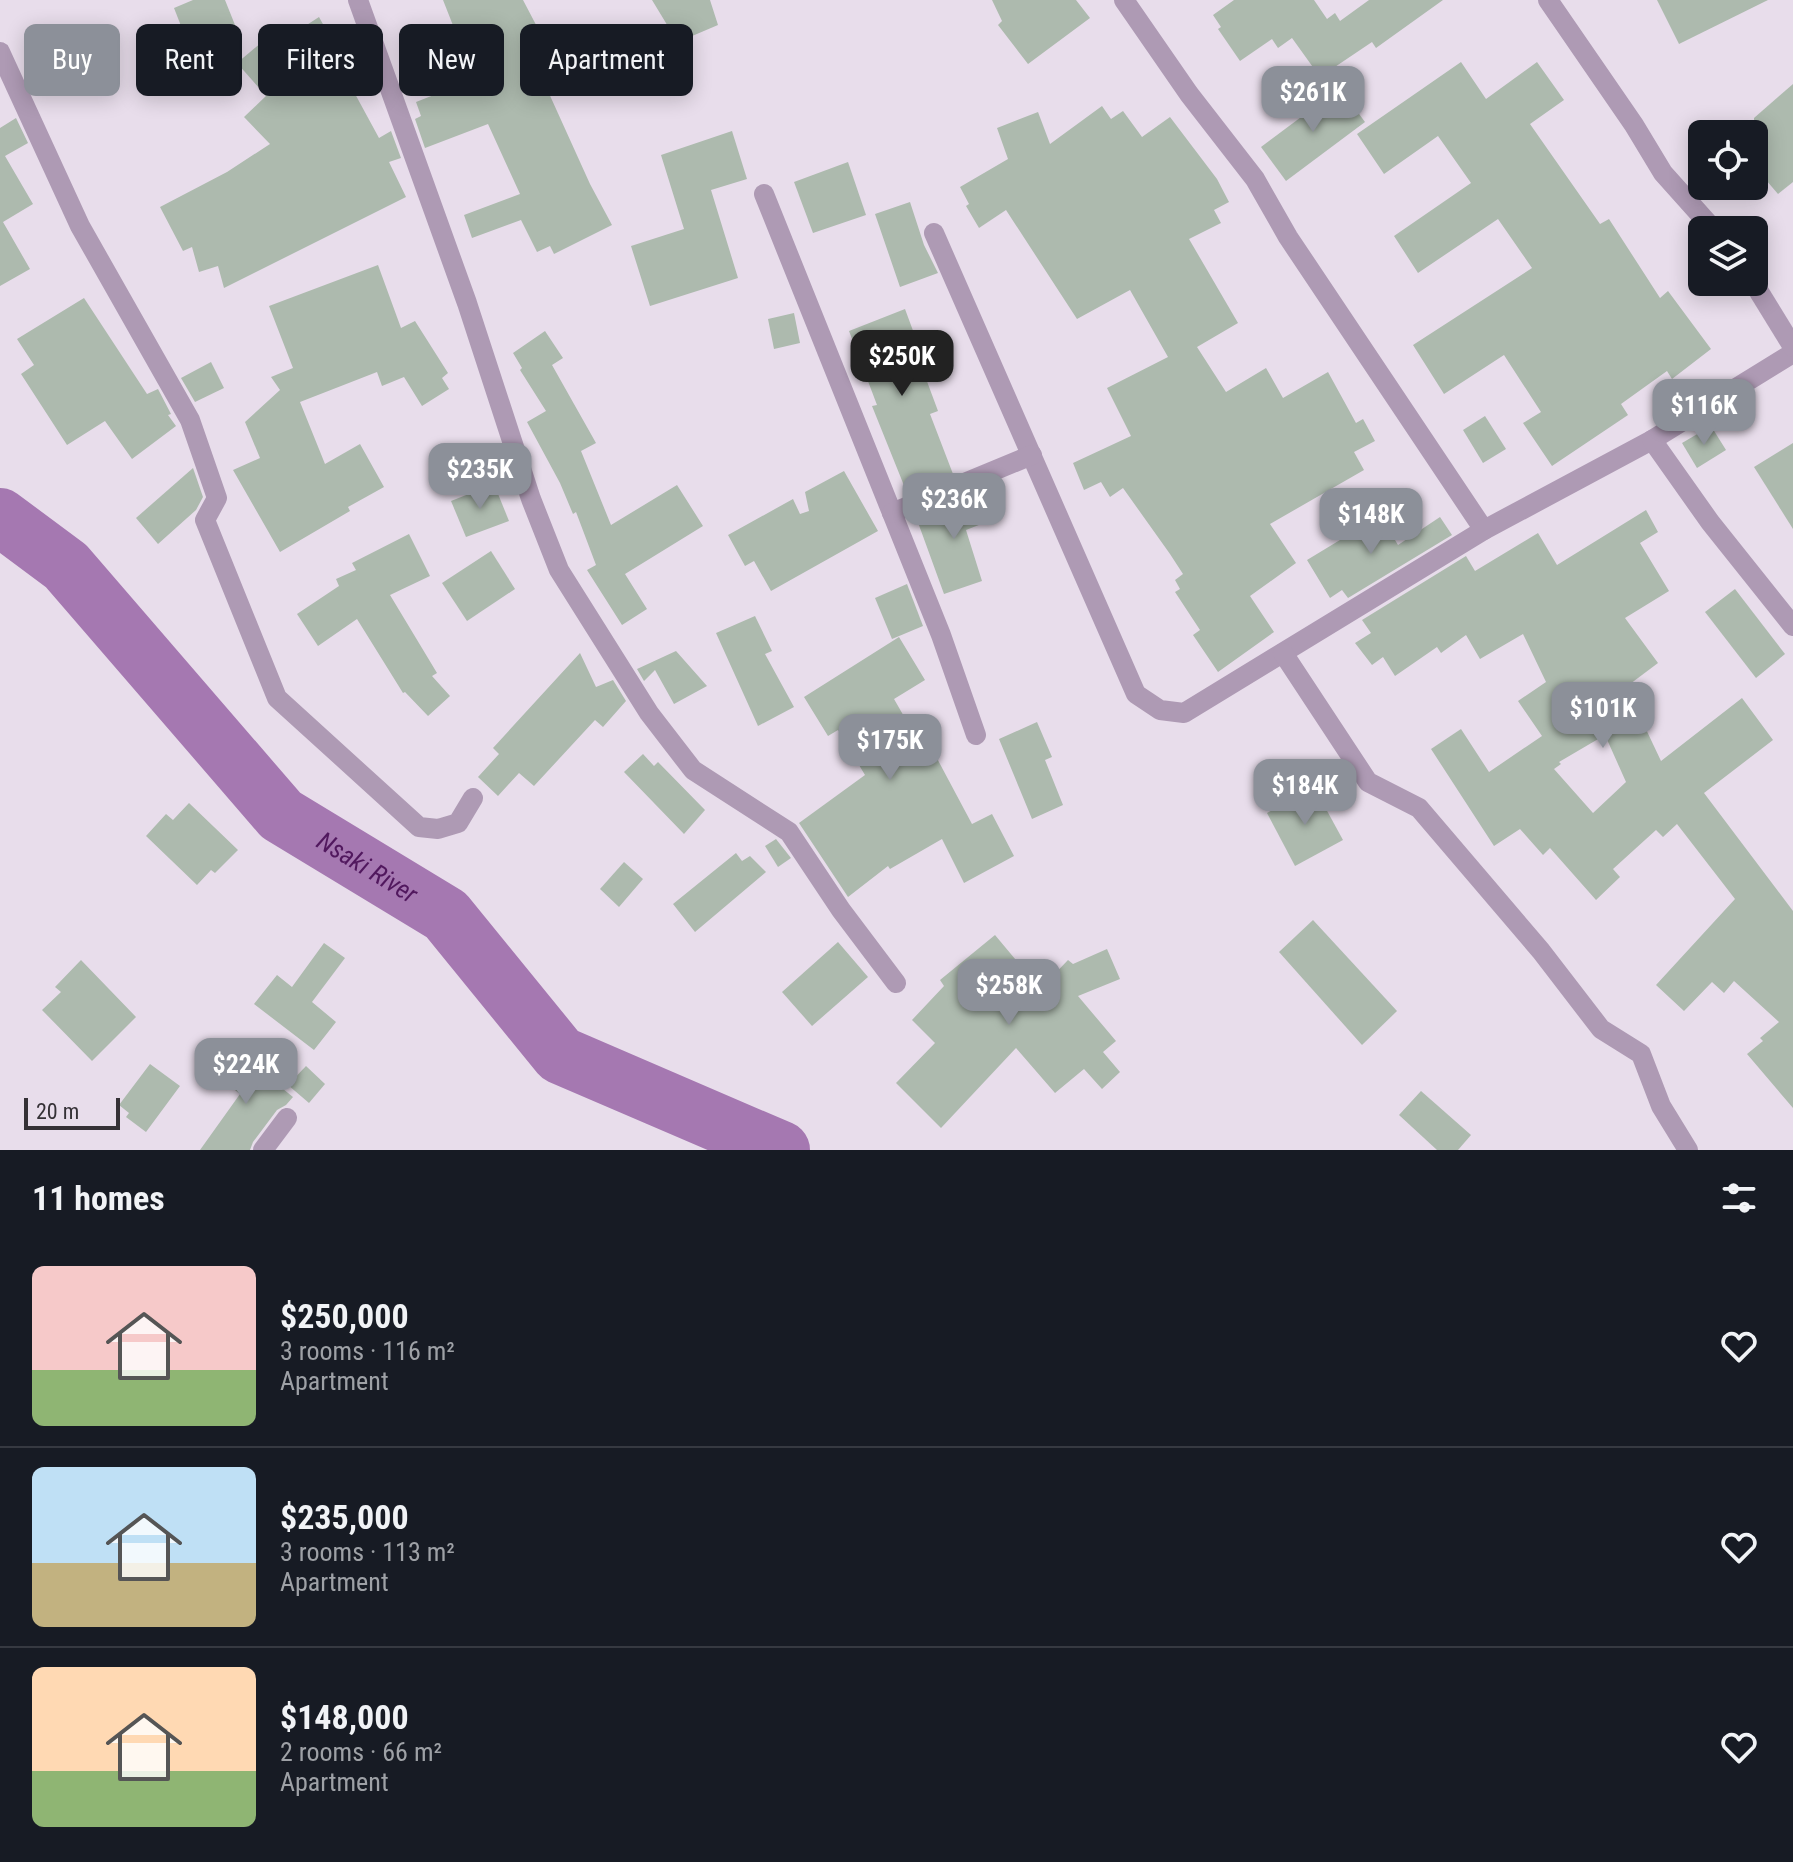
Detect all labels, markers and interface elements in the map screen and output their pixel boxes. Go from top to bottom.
chip: Buy [24,24,120,96]
chip: Rent [136,24,242,96]
chip: Filters [258,24,383,96]
chip: New [399,24,504,96]
chip: Apartment [520,24,693,96]
pin: $261K [1257,66,1369,134]
text: $261K [1280,77,1346,107]
map controls [1688,120,1768,296]
button: locate [1688,120,1768,200]
button: layers [1688,216,1768,296]
pin: $250K [846,330,958,398]
text: $250K [869,341,935,371]
pin: $116K [1648,379,1760,447]
text: $116K [1671,390,1737,420]
pin: $235K [424,443,536,511]
text: $235K [447,454,513,484]
pin: $236K [898,473,1010,541]
text: $236K [921,484,987,514]
pin: $148K [1315,488,1427,556]
text: $148K [1338,499,1404,529]
pin: $101K [1547,682,1659,750]
text: $101K [1570,693,1636,723]
pin: $175K [834,714,946,782]
text: $175K [857,725,923,755]
pin: $184K [1249,759,1361,827]
text: $184K [1272,770,1338,800]
water label: Nsaki River [312,825,424,910]
pin: $258K [953,959,1065,1027]
text: $258K [976,970,1042,1000]
pin: $224K [190,1038,302,1106]
text: $224K [213,1049,279,1079]
scale bar [24,1094,120,1130]
text: 20 m [36,1099,79,1124]
icon: filters [1717,1176,1761,1220]
text: 11 homes [32,1178,165,1218]
text: $250,000 [280,1296,409,1336]
icon: home [96,1298,192,1394]
icon: heart [1717,1324,1761,1368]
text: 3 rooms · 116 m² [280,1336,455,1366]
text: Apartment [280,1366,389,1396]
text: $235,000 [280,1497,409,1537]
icon: home [96,1499,192,1595]
icon: heart [1717,1525,1761,1569]
text: 3 rooms · 113 m² [280,1537,455,1567]
text: Apartment [280,1567,389,1597]
text: $148,000 [280,1697,409,1737]
icon: home [96,1699,192,1795]
icon: heart [1717,1725,1761,1769]
text: 2 rooms · 66 m² [280,1737,442,1767]
text: Apartment [280,1767,389,1797]

